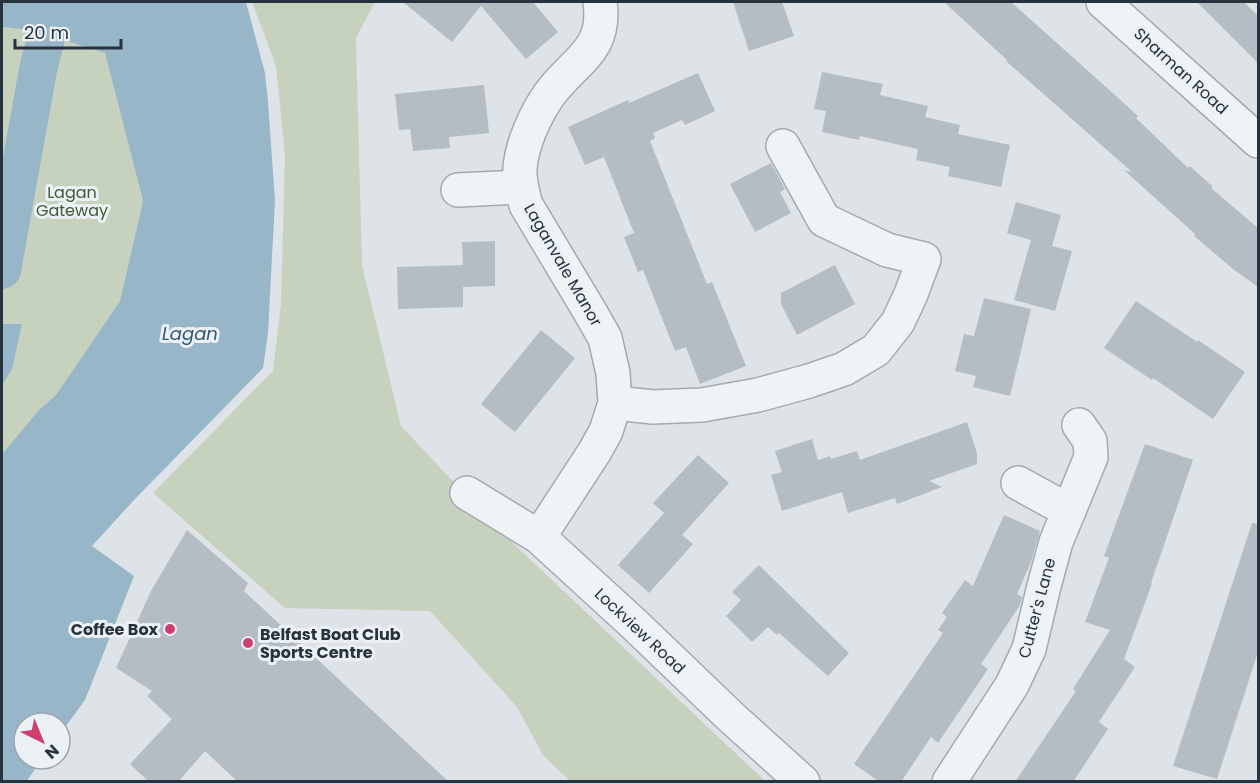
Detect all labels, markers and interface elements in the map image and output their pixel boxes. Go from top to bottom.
scale bar [15,12,122,50]
text: 20 m [24,20,69,45]
street label: Sharman Road [1129,22,1233,120]
park label: Lagan Gateway [36,181,108,222]
street label: Laganvale Manor [518,199,608,331]
water label: Lagan [162,321,218,346]
street label: Cutter's Lane [1013,555,1061,661]
street label: Lockview Road [589,583,691,679]
place label: Coffee Box [71,618,159,641]
marker: Coffee Box [163,622,177,636]
place label: Belfast Boat Club Sports Centre [260,623,401,664]
marker: Belfast Boat Club Sports Centre [241,636,255,650]
north arrow [12,711,72,771]
text: N [40,739,64,764]

